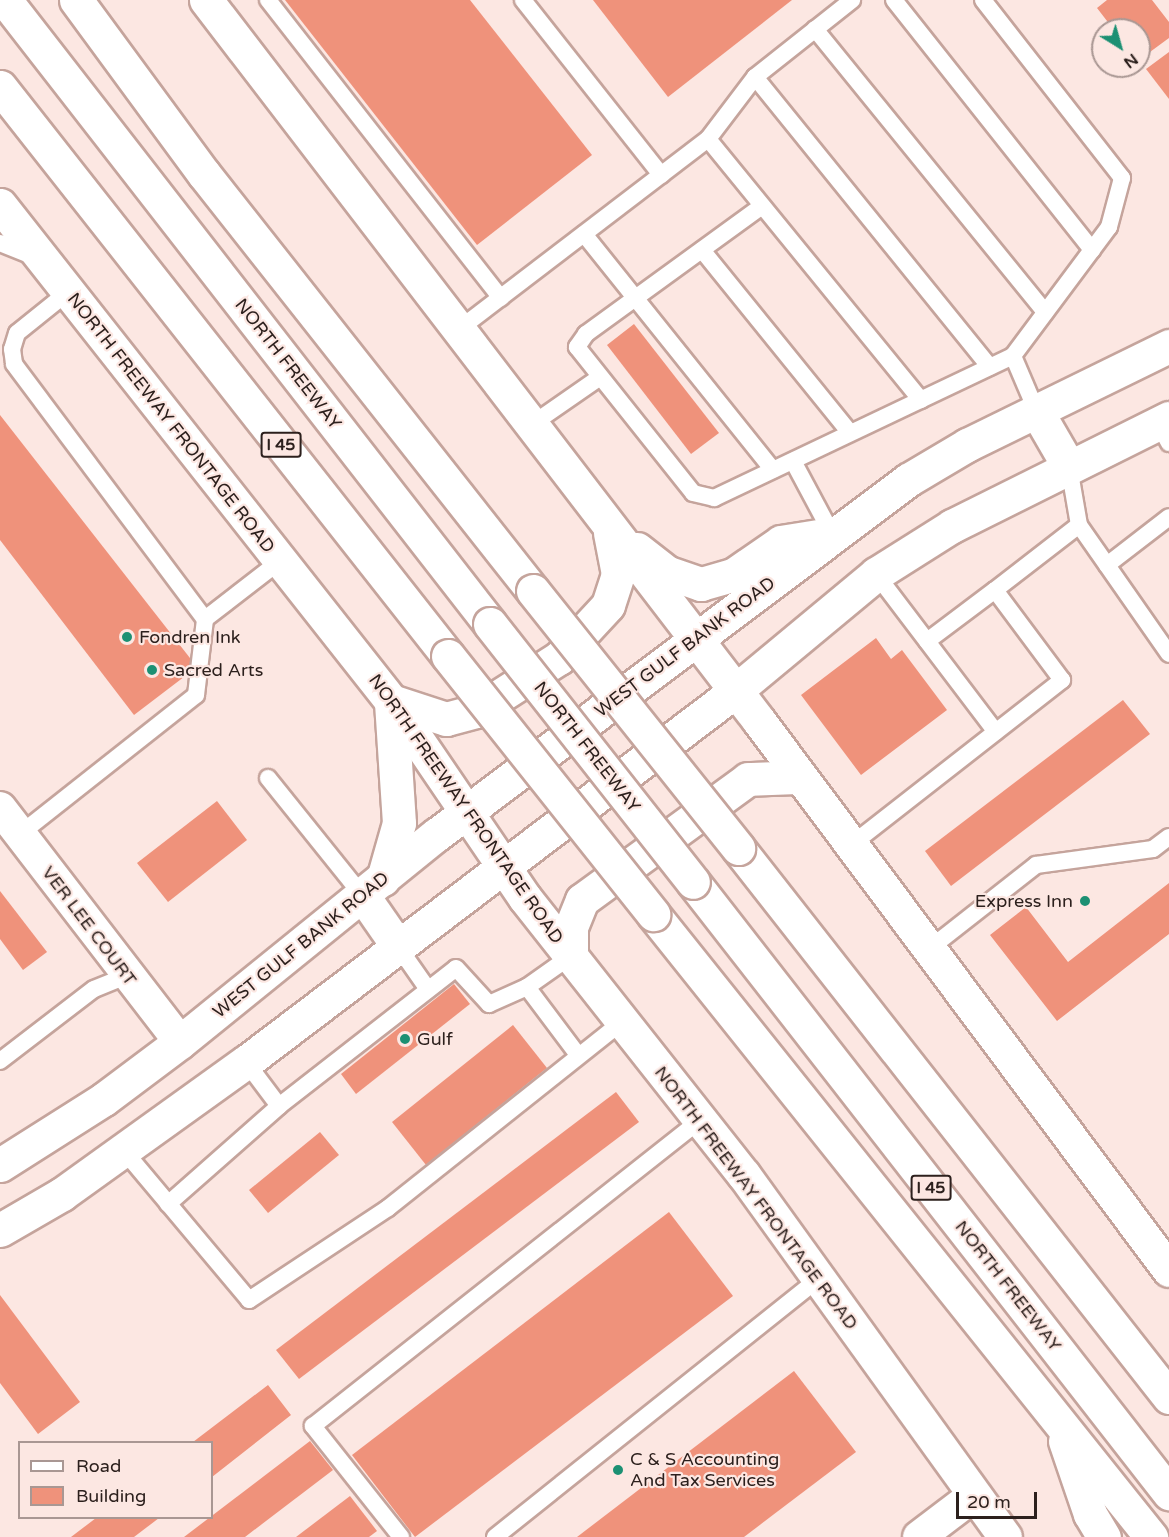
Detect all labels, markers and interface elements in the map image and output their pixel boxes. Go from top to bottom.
north arrow [1091,18,1151,78]
text: N [1119,49,1142,73]
street label: NORTH FREEWAY FRONTAGE ROAD [63,289,279,557]
street label: NORTH FREEWAY [230,294,346,434]
road number: I 45 [260,432,302,458]
street label: WEST GULF BANK ROAD [591,572,779,722]
place label: Fondren Ink [139,626,241,648]
marker: Fondren Ink [120,630,134,644]
place label: Sacred Arts [164,659,263,681]
marker: Sacred Arts [145,663,159,677]
street label: NORTH FREEWAY FRONTAGE ROAD [364,670,568,948]
street label: NORTH FREEWAY [529,677,645,817]
street label: VER LEE COURT [37,862,141,990]
street label: WEST GULF BANK ROAD [209,867,393,1023]
place label: Express Inn [975,890,1073,912]
marker: Express Inn [1078,894,1092,908]
place label: Gulf [417,1028,453,1050]
marker: Gulf [398,1032,412,1046]
street label: NORTH FREEWAY FRONTAGE ROAD [650,1062,862,1334]
road number: I 45 [910,1175,952,1201]
street label: NORTH FREEWAY [950,1216,1066,1356]
legend [18,1441,213,1519]
place label: C & S Accounting And Tax Services [630,1449,779,1492]
text: Road [76,1455,121,1477]
marker: C & S Accounting And Tax Services [611,1463,625,1477]
scale bar [959,1480,1040,1518]
text: Building [76,1485,146,1507]
text: 20 m [967,1491,1011,1513]

